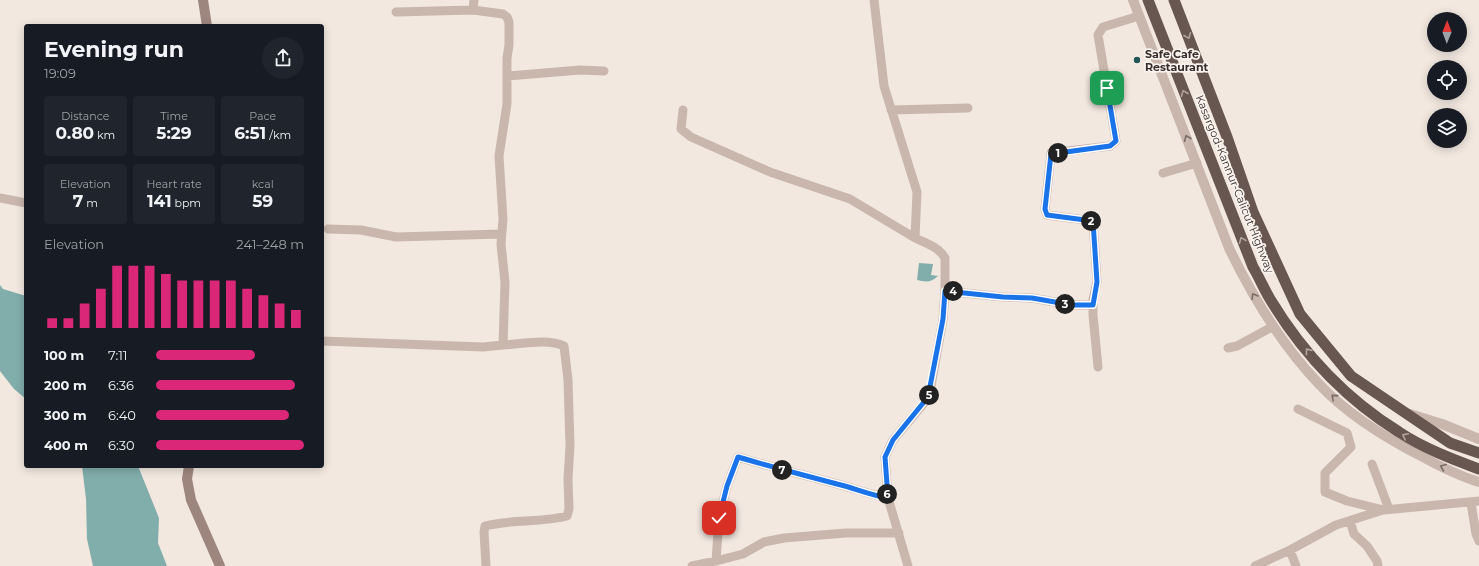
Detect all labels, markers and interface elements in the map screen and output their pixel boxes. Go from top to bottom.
north arrow [1427,12,1467,52]
map controls [1427,12,1467,148]
one-way arrow [1184,33,1192,40]
text: Evening run [44,36,184,63]
button: share [262,37,304,79]
place label: Safe Cafe Restaurant [1145,47,1208,74]
marker: Safe Cafe Restaurant [1132,55,1142,65]
button: locate [1427,60,1467,100]
text: 19:09 [44,65,76,81]
pin [1090,71,1124,105]
icon: arrive [1096,77,1118,99]
one-way arrow [1181,89,1189,96]
street label: Kasargod-Kannur-Calicut Highway [1193,93,1277,275]
button: layers [1427,108,1467,148]
text: Distance [61,109,109,123]
text: Time [160,109,188,123]
text: Pace [249,109,276,123]
text: 0.80 [55,123,94,143]
text: 5:29 [156,123,192,143]
text: 6:51 [234,123,266,143]
text: km [94,128,115,142]
text: /km [266,128,291,142]
one-way arrow [1184,134,1192,141]
pin: 1 [1048,143,1068,163]
text: 1 [1056,146,1060,160]
text: Elevation [60,177,111,191]
text: Heart rate [146,177,202,191]
text: kcal [252,177,274,191]
text: 7 [73,191,83,211]
text: 141 [147,191,172,211]
text: 59 [252,191,273,211]
text: m [83,196,98,210]
text: bpm [172,196,201,210]
pin: 2 [1081,211,1101,231]
text: 2 [1088,214,1094,228]
text: Elevation [44,236,104,252]
text: 241–248 m [236,236,304,252]
one-way arrow [1239,236,1247,243]
pin: 4 [943,281,963,301]
text: 4 [949,284,957,298]
one-way arrow [1251,293,1258,300]
pin: 3 [1055,294,1075,314]
text: 3 [1062,297,1068,311]
text: 100 m [44,347,84,363]
text: 7:11 [108,347,128,363]
one-way arrow [1305,349,1312,356]
text: 200 m [44,377,87,393]
text: 6:36 [108,377,134,393]
pin: 5 [919,385,939,405]
text: 5 [926,388,932,402]
one-way arrow [1331,395,1339,402]
text: 300 m [44,407,87,423]
text: 6:40 [108,407,136,423]
one-way arrow [1402,433,1410,440]
text: 400 m [44,437,88,453]
text: 6:30 [108,437,135,453]
pin: 7 [772,460,792,480]
text: 7 [779,463,785,477]
one-way arrow [1440,464,1447,472]
pin: 6 [877,484,897,504]
text: 6 [883,487,891,501]
pin [702,501,736,535]
icon: check [708,507,730,529]

